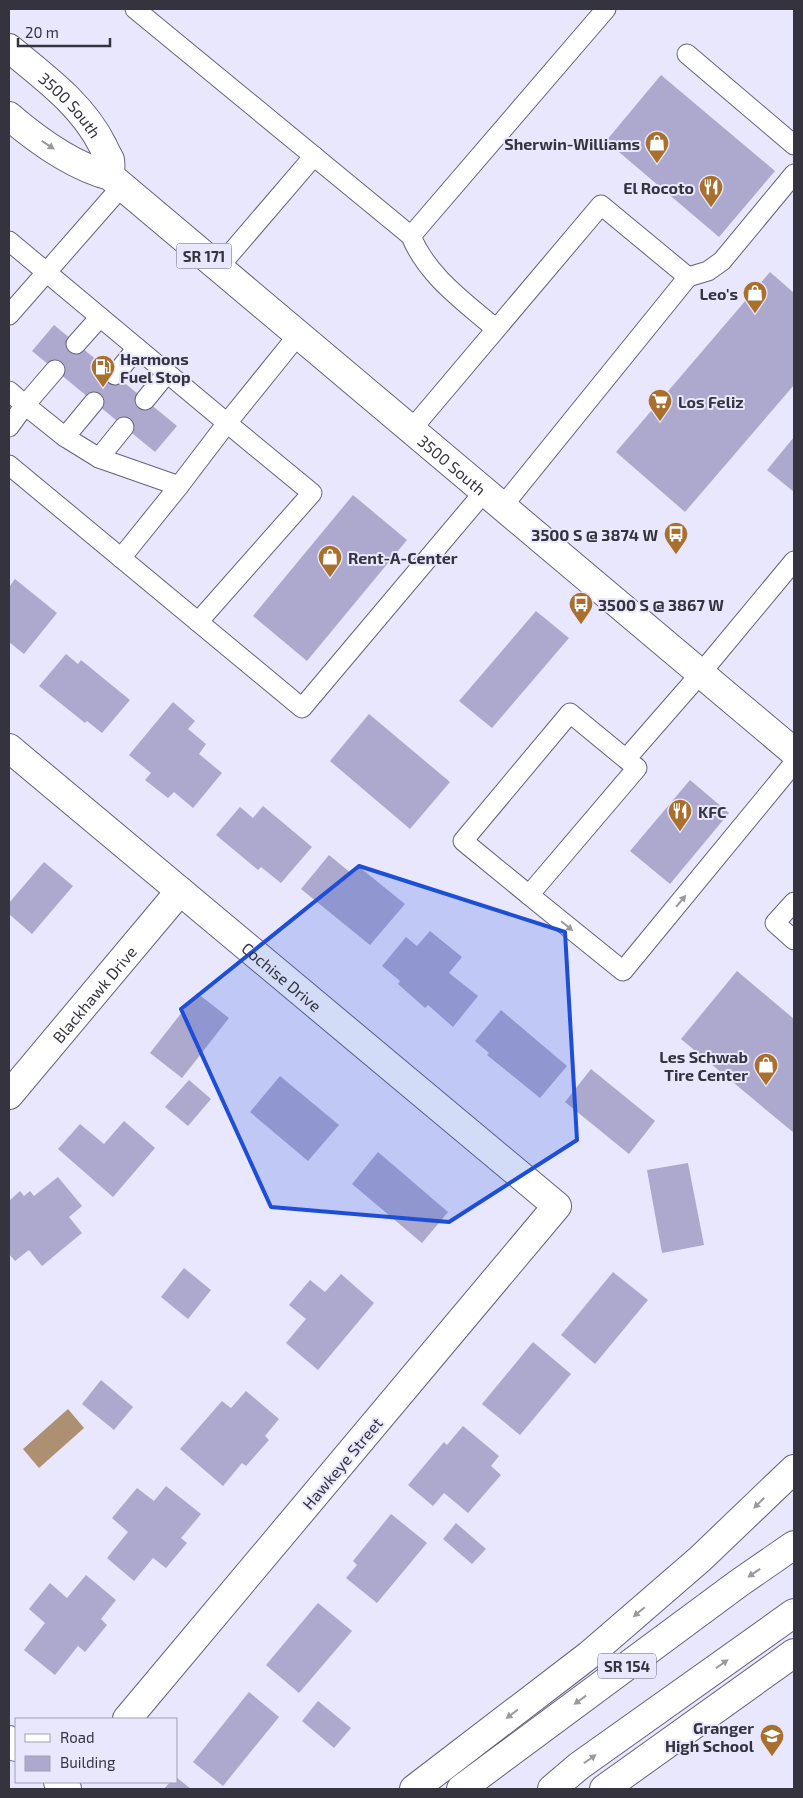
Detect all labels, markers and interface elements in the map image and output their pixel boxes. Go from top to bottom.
scale bar [18,15,110,47]
text: 20 m [25,23,59,41]
street label: 3500 South [36,68,106,141]
shop icon: Sherwin-Williams [644,130,670,164]
place label: Sherwin-Williams [504,134,640,153]
one-way arrow [41,141,55,150]
restaurant icon: El Rocoto [698,174,724,208]
place label: El Rocoto [623,178,694,197]
road number: SR 171 [176,244,232,268]
shop icon: Leo's [742,280,768,314]
place label: Leo's [699,284,738,303]
place label: Harmons Fuel Stop [120,349,191,386]
fuel station icon: Harmons Fuel Stop [90,354,116,388]
supermarket icon: Los Feliz [647,388,673,422]
place label: Los Feliz [678,392,744,411]
street label: 3500 South [415,430,490,498]
bus stop icon: 3500 S @ 3874 W [663,521,689,555]
place label: 3500 S @ 3874 W [531,525,658,544]
shop icon: Rent-A-Center [317,544,343,578]
place label: Rent-A-Center [348,548,458,567]
bus stop icon: 3500 S @ 3867 W [568,591,594,625]
place label: 3500 S @ 3867 W [598,595,724,614]
restaurant icon: KFC [667,798,693,832]
place label: KFC [698,802,726,821]
one-way arrow [675,894,686,907]
one-way arrow [560,920,573,931]
street label: Cochise Drive [239,938,326,1015]
street label: Blackhawk Drive [48,942,140,1046]
place label: Les Schwab Tire Center [659,1047,748,1084]
shop icon: Les Schwab Tire Center [753,1052,779,1086]
street label: Hawkeye Street [298,1413,386,1513]
one-way arrow [754,1497,766,1509]
one-way arrow [747,1568,761,1578]
one-way arrow [633,1607,646,1618]
road number: SR 154 [598,1654,656,1678]
one-way arrow [715,1659,729,1669]
one-way arrow [574,1694,587,1705]
one-way arrow [505,1709,519,1719]
legend [15,1718,178,1783]
place label: Granger High School [665,1718,755,1755]
school or university icon: Granger High School [759,1723,785,1757]
text: Road [60,1728,95,1746]
text: Building [60,1753,116,1771]
one-way arrow [583,1754,596,1764]

